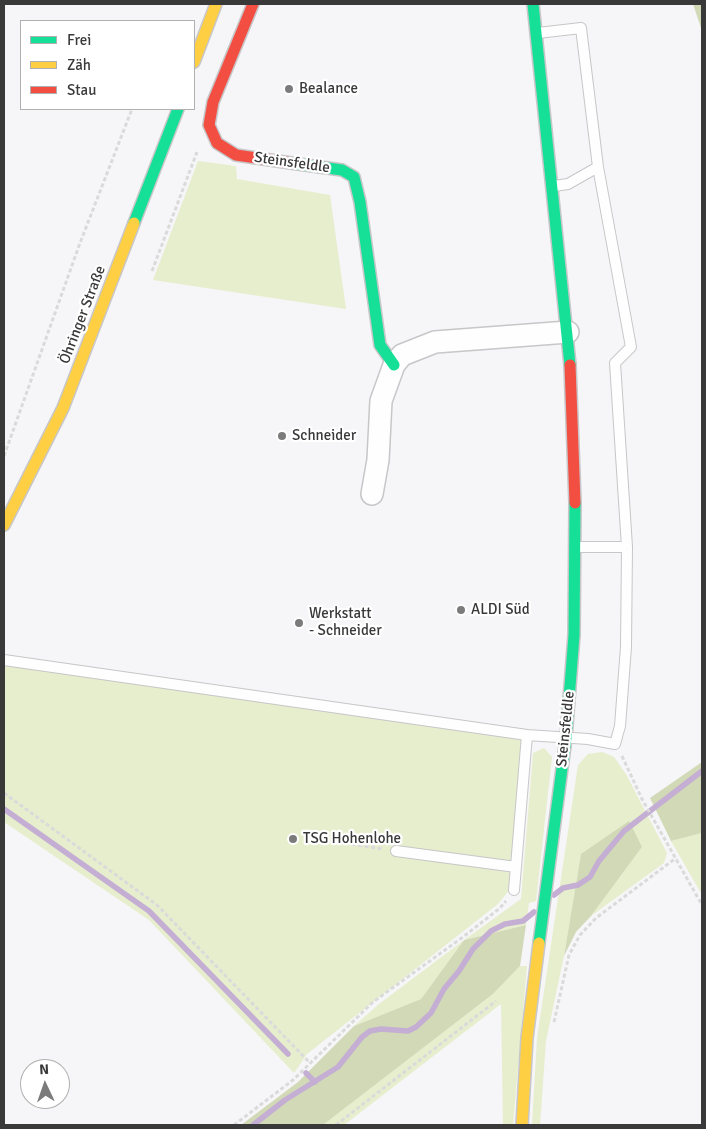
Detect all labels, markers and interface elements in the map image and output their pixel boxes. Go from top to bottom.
legend [20,20,195,110]
text: Frei [67,31,91,49]
text: Zäh [67,56,91,74]
place label: Bealance [299,80,358,98]
text: Stau [67,81,96,99]
marker: Bealance [283,83,295,95]
street label: Steinsfeldle [253,149,331,177]
street label: Öhringer Straße [56,263,110,367]
place label: Schneider [292,427,356,445]
marker: Schneider [276,430,288,442]
place label: ALDI Süd [471,601,530,619]
marker: ALDI Süd [455,604,467,616]
place label: Werkstatt - Schneider [309,605,382,640]
marker: Werkstatt - Schneider [293,617,305,629]
street label: Steinsfeldle [553,690,579,768]
place label: TSG Hohenlohe [303,830,401,848]
marker: TSG Hohenlohe [287,833,299,845]
north arrow [20,1059,70,1109]
text: N [39,1061,50,1078]

